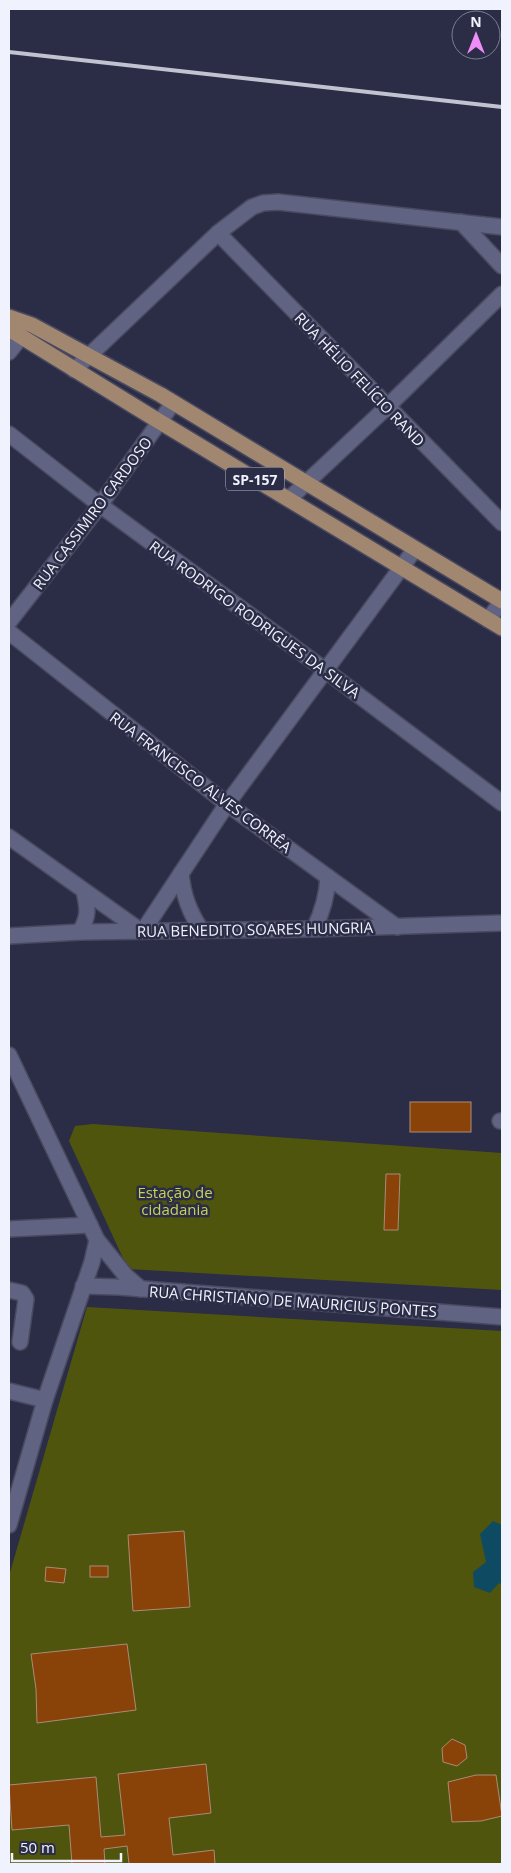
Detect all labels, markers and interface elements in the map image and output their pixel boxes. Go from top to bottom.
north arrow [451,10,501,60]
text: N [470,12,482,31]
street label: RUA HÉLIO FELÍCIO RAND [291,308,429,450]
street label: RUA CASSIMIRO CARDOSO [28,433,156,593]
road number: SP-157 [226,468,284,490]
street label: RUA RODRIGO RODRIGUES DA SILVA [146,536,365,703]
street label: RUA FRANCISCO ALVES CORRÊA [106,707,296,857]
street label: RUA BENEDITO SOARES HUNGRIA [137,917,374,941]
park label: Estação de cidadania [137,1182,213,1219]
street label: RUA CHRISTIANO DE MAURICIUS PONTES [148,1281,438,1321]
scale bar [12,1830,121,1862]
text: 50 m [20,1837,55,1857]

